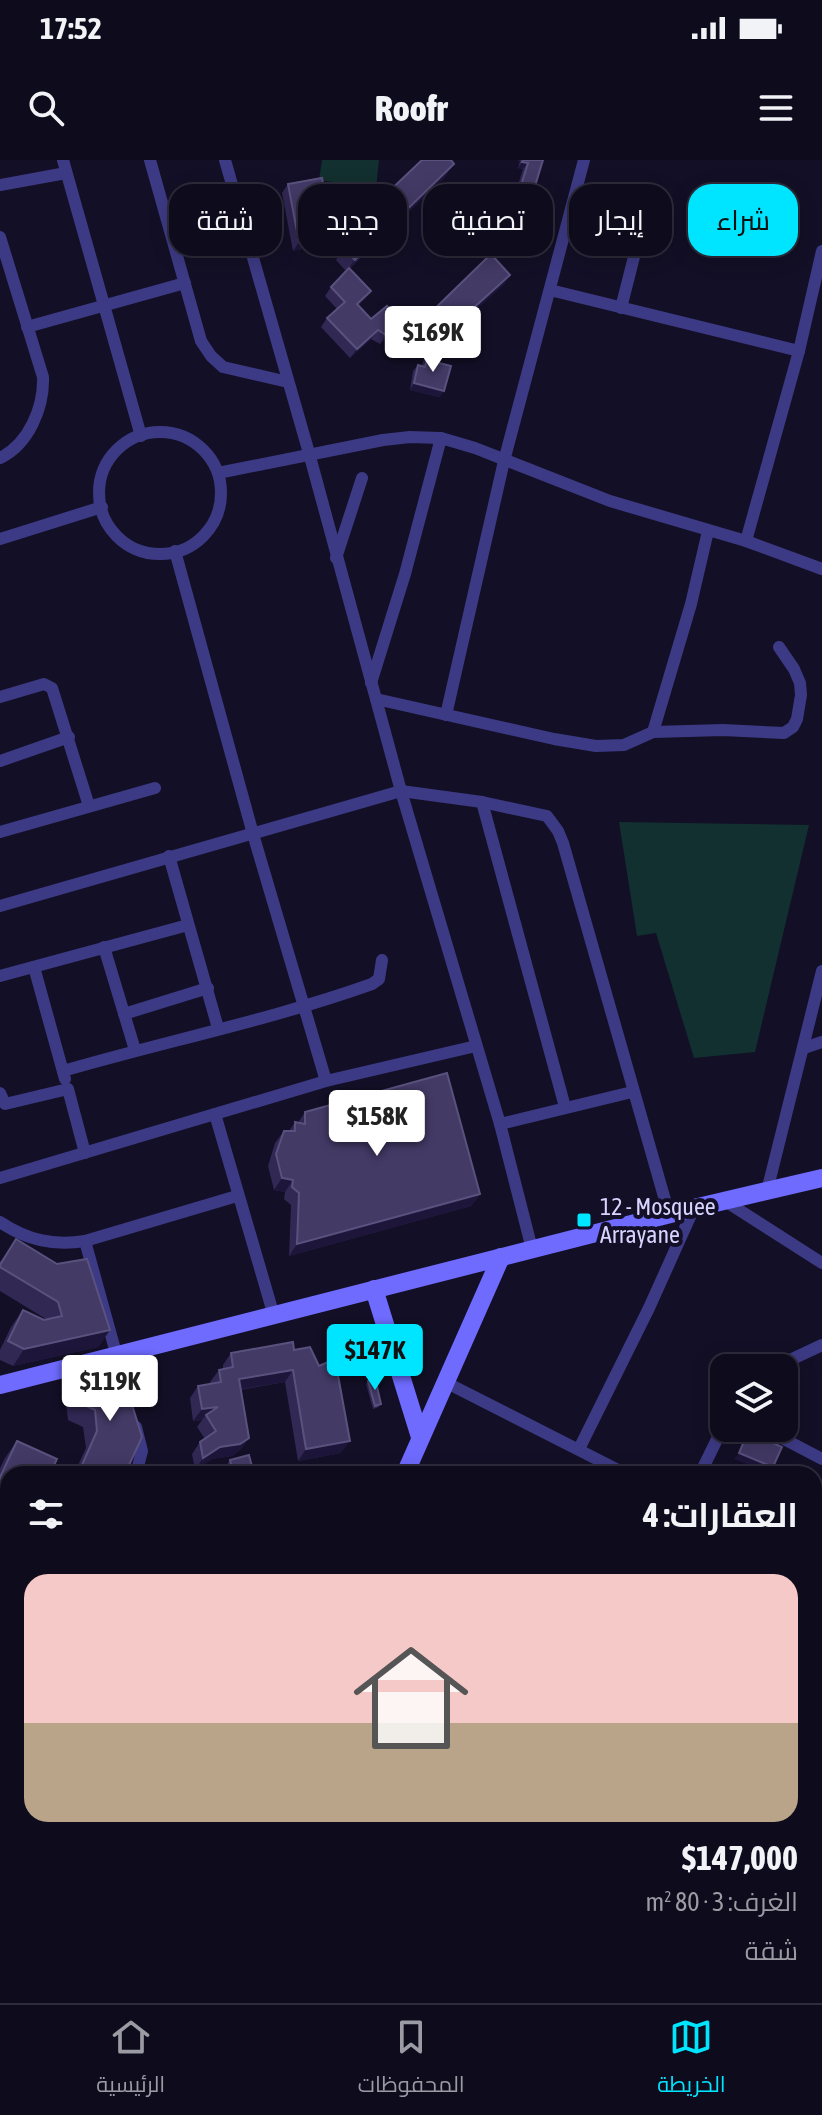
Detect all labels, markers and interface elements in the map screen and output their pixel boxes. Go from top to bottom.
text: 17:52 [40,11,102,45]
icon: search [24,86,68,130]
icon: menu [754,86,798,130]
text: Roofr [375,87,447,129]
chip: شقة [169,184,282,256]
chip: جديد [298,184,407,256]
chip: تصفية [423,184,553,256]
chip: إيجار [569,184,672,256]
chip: شراء [688,184,798,256]
pin: $169K [377,306,489,374]
text: $169K [403,317,463,347]
pin: $158K [321,1090,433,1158]
text: $158K [347,1101,407,1131]
place label: 12 - Mosquee Arrayane [600,1193,716,1248]
marker: 12 - Mosquee Arrayane [575,1211,593,1229]
pin: $147K [319,1324,431,1392]
text: $147K [345,1335,405,1365]
map controls [710,1354,798,1442]
button: layers [710,1354,798,1442]
pin: $119K [54,1355,166,1423]
text: $119K [80,1366,140,1396]
icon: filters [24,1492,68,1536]
text: العقارات: 4 [643,1495,798,1534]
icon: home [339,1626,483,1770]
text: $147,000 [682,1838,798,1877]
text: الغرف: 3 · 80 m² [646,1887,798,1917]
text: شقة [745,1936,798,1966]
tab: الرئيسية [96,2015,165,2105]
tab: المحفوظات [358,2015,465,2105]
tab: الخريطة [657,2015,726,2105]

